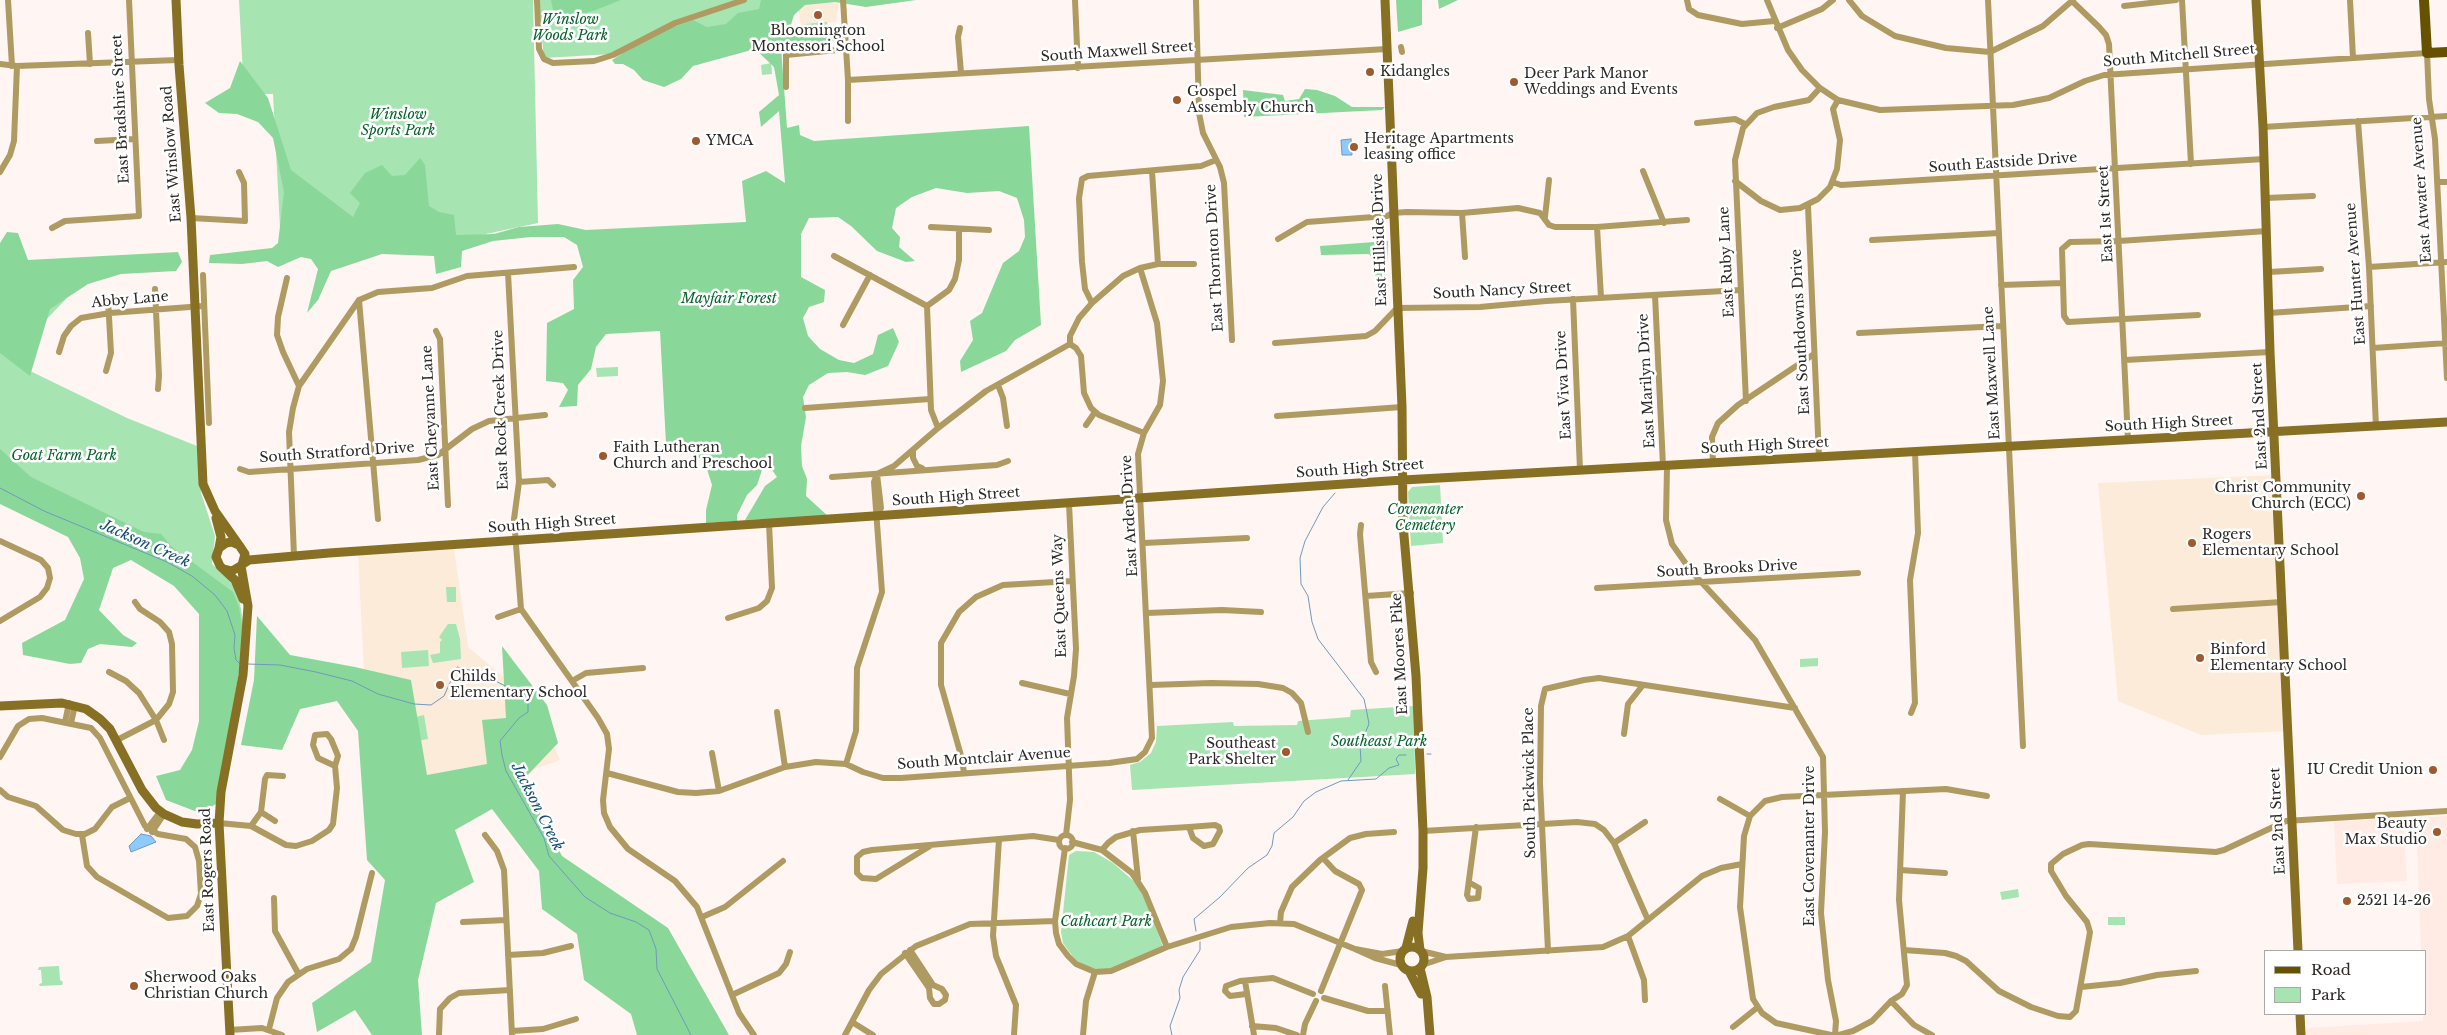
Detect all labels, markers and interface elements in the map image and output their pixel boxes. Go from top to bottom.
marker: Bloomington Montessori School [812,9,824,21]
park label: Winslow Woods Park [532,12,608,44]
place label: Bloomington Montessori School [751,23,885,56]
street label: East Bradshire Street [109,34,133,184]
street label: South Maxwell Street [1040,38,1194,66]
street label: South Mitchell Street [2102,41,2256,71]
place label: Kidangles [1380,64,1450,80]
marker: Kidangles [1364,66,1376,78]
place label: Deer Park Manor Weddings and Events [1524,66,1678,98]
marker: Deer Park Manor Weddings and Events [1508,76,1520,88]
place label: Gospel Assembly Church [1187,84,1314,116]
street label: East Winslow Road [159,85,185,223]
marker: Gospel Assembly Church [1171,94,1183,106]
park label: Winslow Sports Park [361,107,435,140]
street label: East Atwater Avenue [2409,116,2435,264]
place label: Heritage Apartments leasing office [1364,131,1514,164]
place label: YMCA [706,133,753,149]
marker: YMCA [690,135,702,147]
marker: Heritage Apartments leasing office [1348,141,1360,153]
street label: South Eastside Drive [1928,149,2078,177]
street label: East 1st Street [2095,165,2117,263]
street label: East Hillside Drive [1369,173,1391,307]
street label: East Thornton Drive [1203,184,1227,332]
street label: East Hunter Avenue [2343,202,2369,346]
street label: East Ruby Lane [1716,206,1738,318]
street label: East Southdowns Drive [1788,248,1814,416]
street label: South Nancy Street [1432,279,1572,303]
street label: Abby Lane [91,288,169,312]
park label: Mayfair Forest [681,291,777,307]
street label: East Maxwell Lane [1980,306,2004,440]
street label: East Marilyn Drive [1635,313,1659,449]
street label: East Rock Creek Drive [490,330,512,490]
street label: East Viva Drive [1553,330,1575,440]
street label: East Cheyanne Lane [419,345,443,491]
street label: East 2nd Street [2249,362,2271,470]
street label: South High Street [2104,412,2234,436]
street label: South High Street [1700,434,1830,458]
street label: South Stratford Drive [259,439,415,467]
place label: Faith Lutheran Church and Preschool [613,440,772,472]
park label: Goat Farm Park [11,448,117,464]
marker: Faith Lutheran Church and Preschool [597,450,609,462]
street label: East Arden Drive [1118,455,1142,577]
street label: South High Street [1295,456,1425,482]
place label: Christ Community Church (ECC) [2215,480,2351,512]
street label: South High Street [891,484,1021,510]
marker: Christ Community Church (ECC) [2355,490,2367,502]
park label: Covenanter Cemetery [1387,502,1463,534]
street label: South High Street [487,511,617,537]
water label: Jackson Creek [97,516,193,572]
place label: Rogers Elementary School [2202,527,2339,560]
street label: East Queens Way [1049,534,1071,658]
marker: Rogers Elementary School [2186,537,2198,549]
street label: South Brooks Drive [1656,557,1798,581]
street label: East Moores Pike [1388,593,1412,715]
place label: Binford Elementary School [2210,642,2347,674]
marker: Binford Elementary School [2194,652,2206,664]
place label: Childs Elementary School [450,669,587,702]
marker: Childs Elementary School [434,679,446,691]
street label: South Pickwick Place [1520,707,1540,859]
park label: Southeast Park [1331,734,1427,750]
place label: Southeast Park Shelter [1188,736,1276,769]
street label: South Montclair Avenue [897,745,1071,773]
marker: Southeast Park Shelter [1280,746,1292,758]
water label: Jackson Creek [507,760,567,854]
place label: IU Credit Union [2307,762,2423,778]
marker: IU Credit Union [2427,764,2439,776]
street label: East Covenanter Drive [1802,765,1818,927]
street label: East 2nd Street [2267,767,2289,875]
street label: East Rogers Road [197,808,219,932]
place label: Beauty Max Studio [2344,816,2427,849]
marker: Beauty Max Studio [2431,826,2443,838]
place label: 2521 14-26 [2357,893,2431,909]
marker: 2521 14-26 [2341,895,2353,907]
park label: Cathcart Park [1060,914,1152,930]
legend [2264,950,2427,1015]
text: Road [2311,960,2351,979]
place label: Sherwood Oaks Christian Church [144,970,268,1002]
marker: Sherwood Oaks Christian Church [128,980,140,992]
text: Park [2311,985,2346,1004]

